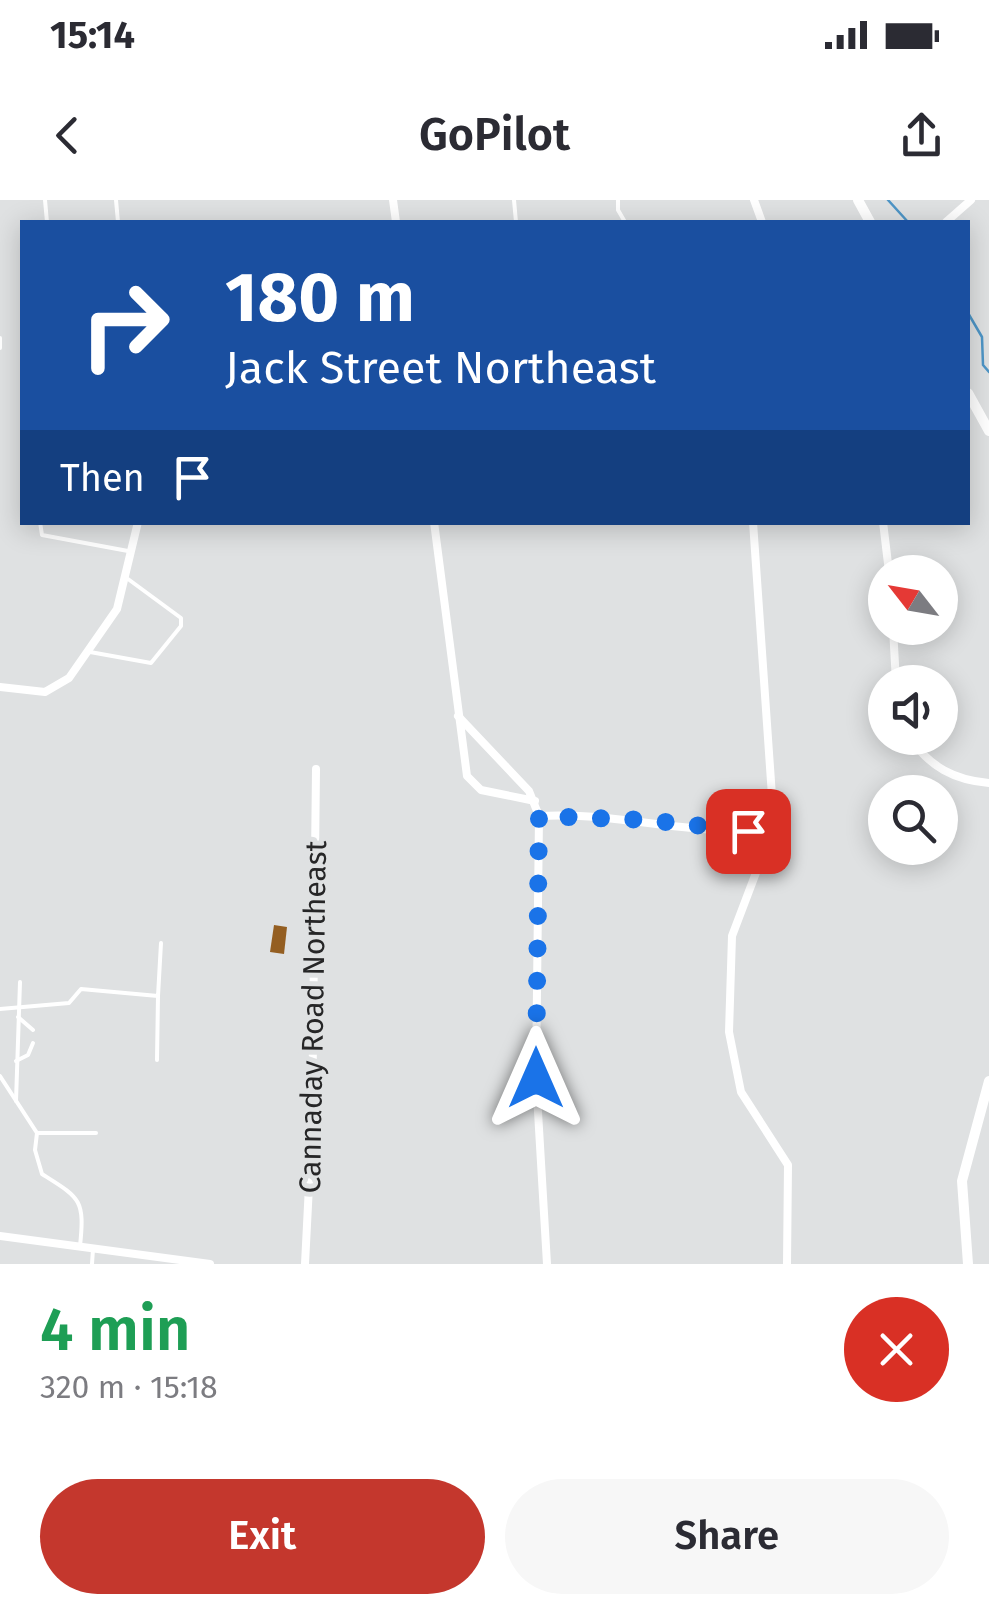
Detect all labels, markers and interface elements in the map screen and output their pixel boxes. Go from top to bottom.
text: 15:14 [50,12,135,58]
icon: back [40,108,95,163]
text: GoPilot [419,108,570,162]
icon: share [894,108,949,163]
text: 180 m [225,256,415,340]
icon: right [60,260,190,390]
text: Jack Street Northeast [225,341,656,395]
icon: arrive [165,450,220,505]
text: Then [60,455,145,501]
north arrow [868,555,958,645]
map controls [868,555,958,865]
button: sound [868,665,958,755]
button: search [868,775,958,865]
pin [706,789,791,874]
icon: arrive [721,804,776,859]
street label: Cannaday Road Northeast [292,840,334,1194]
position arrow [484,1026,588,1130]
text: 4 min [40,1294,191,1366]
button: close [844,1297,949,1402]
text: 320 m · 15:18 [40,1368,218,1406]
button: Exit [40,1479,485,1594]
button: Share [505,1479,949,1594]

